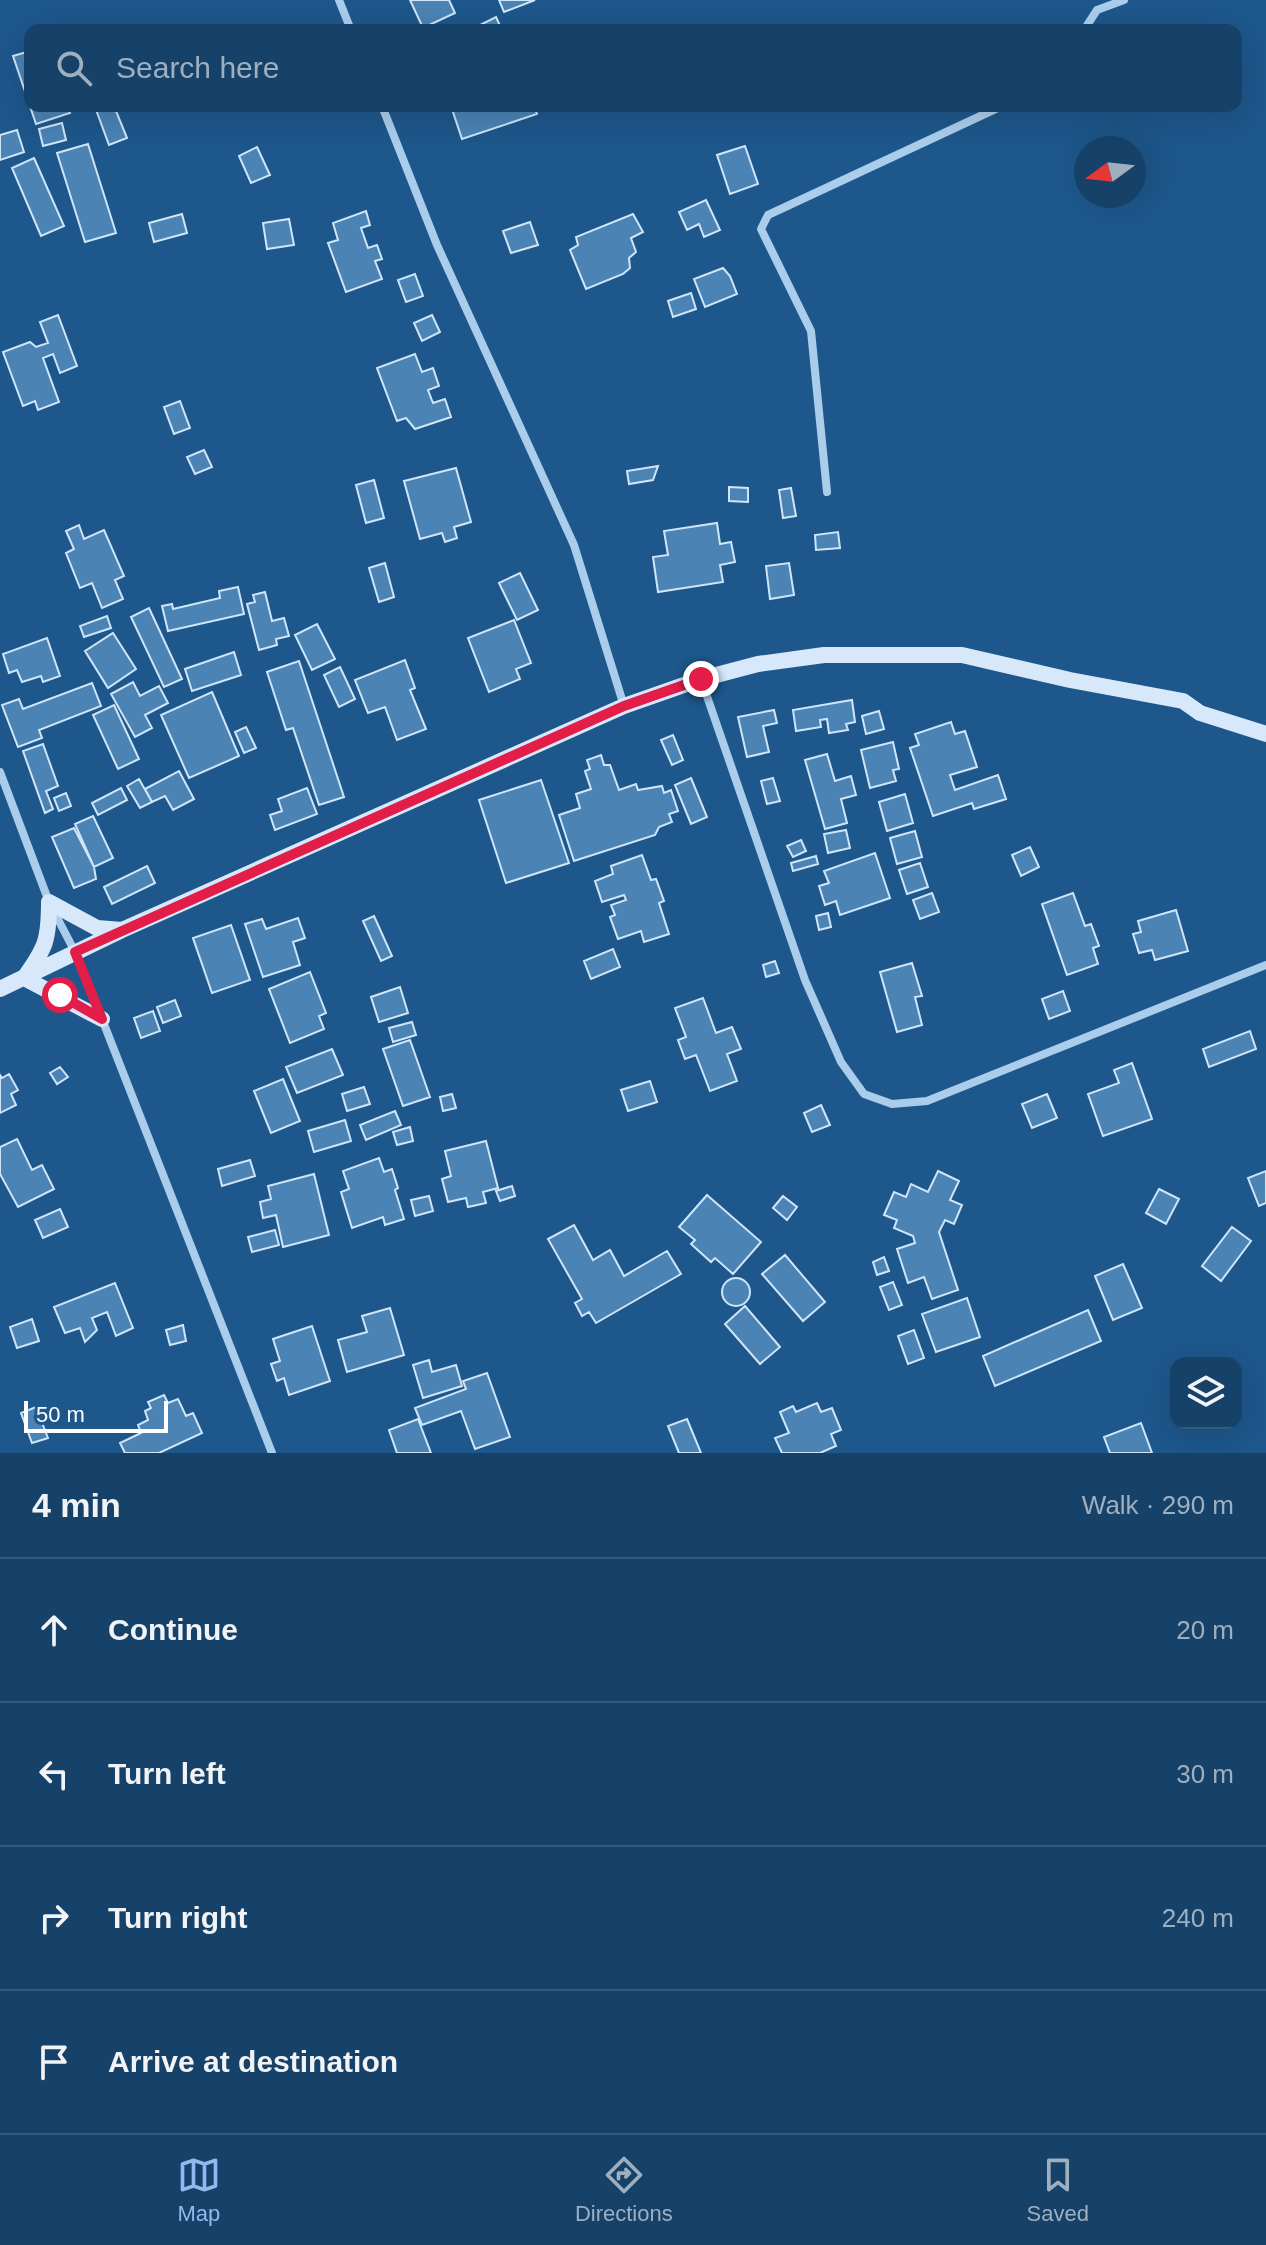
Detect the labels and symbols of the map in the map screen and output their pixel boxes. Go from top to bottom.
north arrow [1074,136,1146,208]
route end [683,661,719,697]
route start [42,977,78,1013]
scale bar [24,1397,168,1433]

